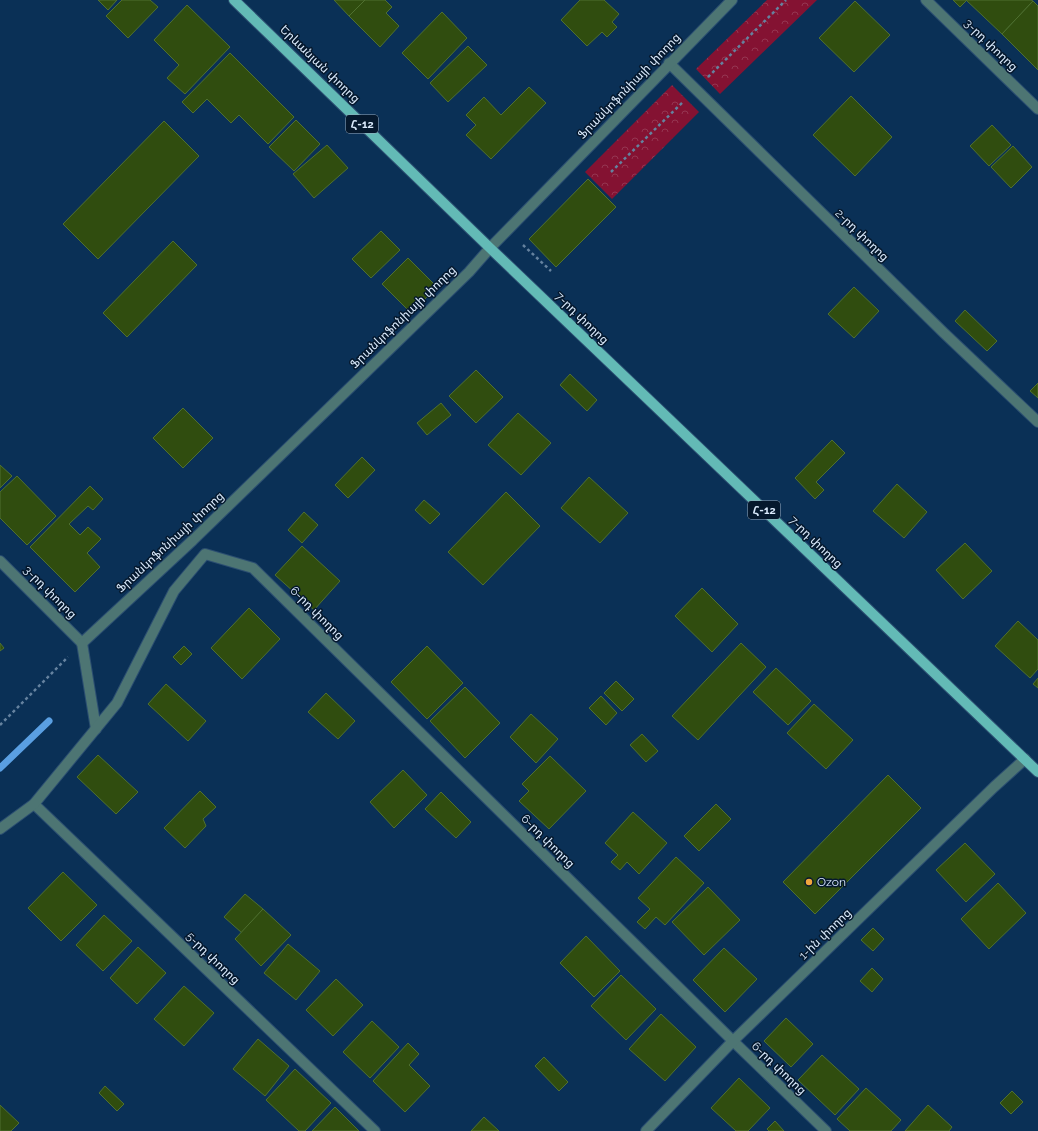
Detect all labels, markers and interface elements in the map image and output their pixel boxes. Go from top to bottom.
street label: 3-րդ փողոց [961,16,1021,74]
street label: Երևանյան փողոց [277,22,363,106]
street label: Ֆրանկոֆոնիայի փողոց [575,30,683,142]
road number: Հ-12 [346,115,378,133]
street label: 2-րդ փողոց [832,206,892,264]
street label: Ֆրանկոֆոնիայի փողոց [347,263,459,371]
street label: 7-րդ փողոց [552,289,612,347]
street label: Ֆրանկոֆոնիայի փողոց [114,489,226,595]
road number: Հ-12 [748,501,780,519]
street label: 7-րդ փողոց [786,513,846,571]
street label: 3-րդ փողոց [21,563,79,621]
street label: 6-րդ փողոց [287,583,347,643]
street label: 6-րդ փողոց [518,811,578,871]
place label: Ozon [817,875,846,889]
marker: Ozon [804,877,814,887]
street label: 1-ին փողոց [796,906,854,962]
street label: 5-րդ փողոց [183,929,243,987]
street label: 6-րդ փողոց [749,1039,809,1097]

